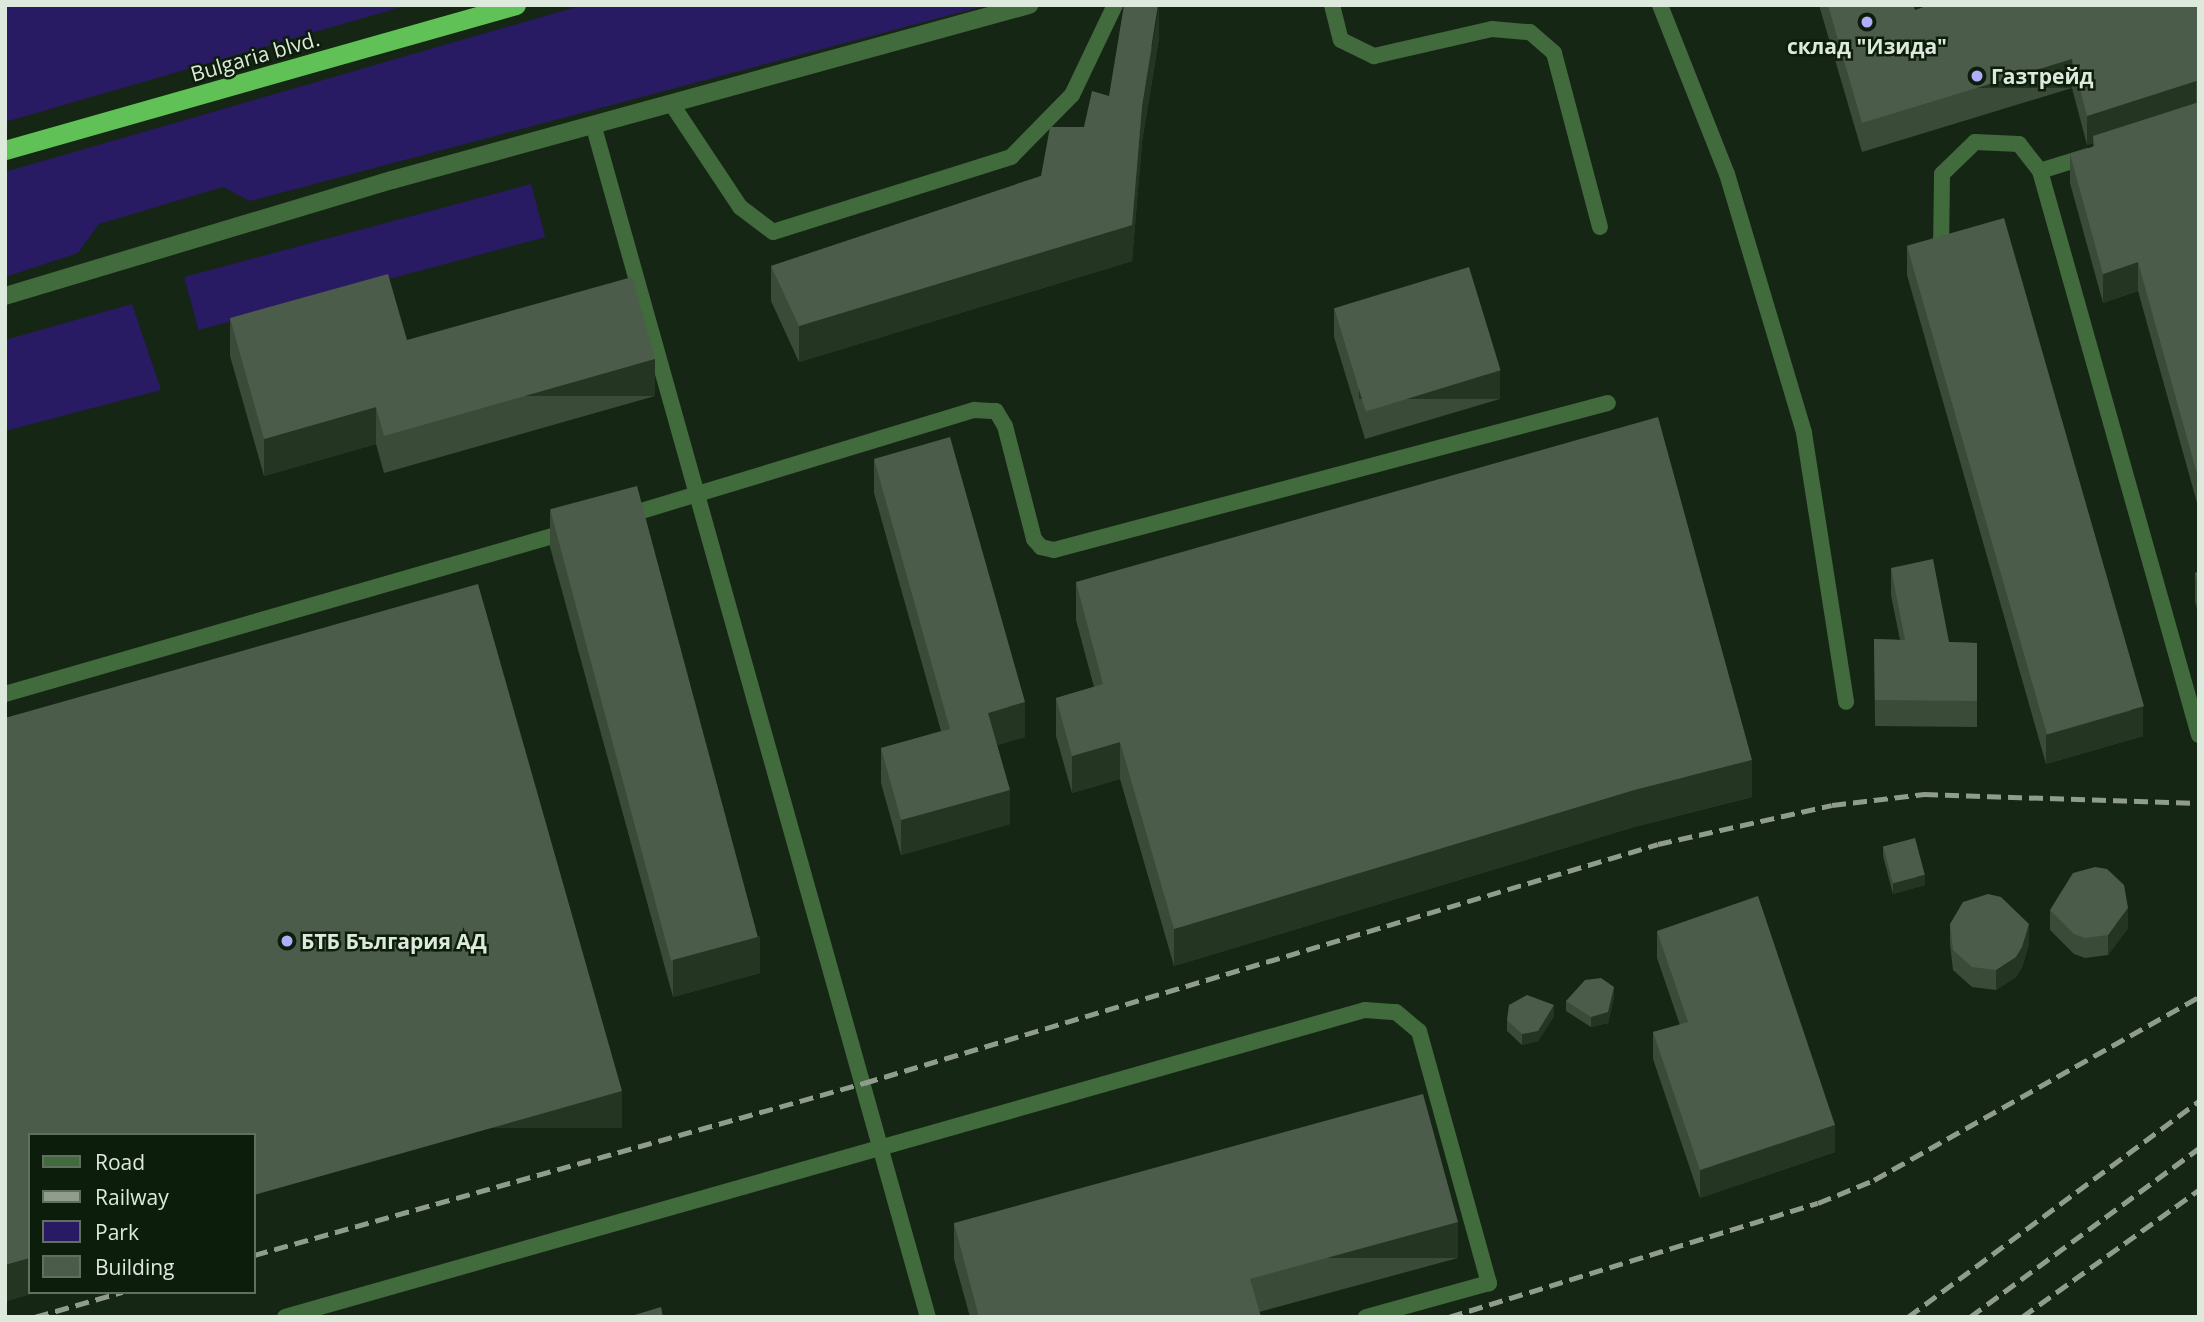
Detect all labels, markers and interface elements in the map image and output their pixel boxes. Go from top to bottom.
marker: склад "Изида" [1859,14,1875,30]
street label: Bulgaria blvd. [188,26,322,86]
place label: склад "Изида" [1787,33,1947,59]
place label: Газтрейд [1991,63,2094,89]
marker: Газтрейд [1969,68,1985,84]
place label: БТБ България АД [301,928,487,954]
marker: БТБ България АД [279,933,295,949]
legend [28,1133,256,1294]
text: Road [95,1148,145,1176]
text: Railway [95,1183,169,1211]
text: Park [95,1218,139,1246]
text: Building [95,1253,174,1281]

